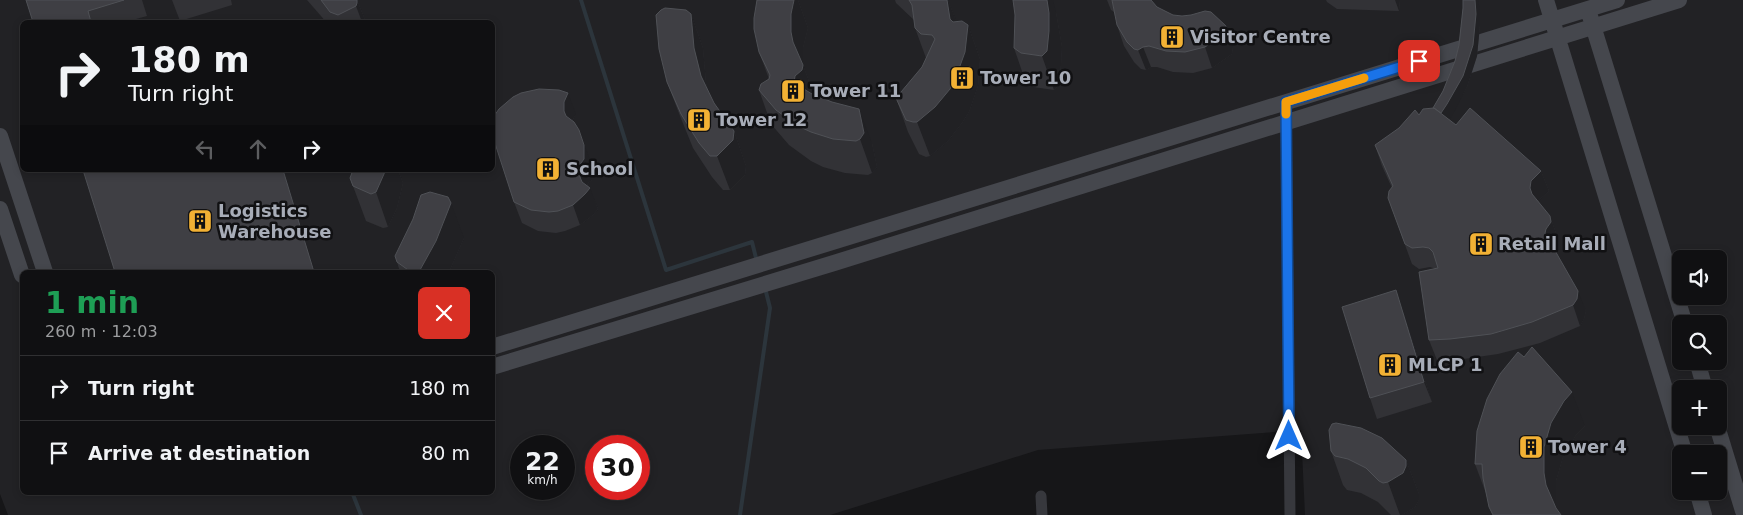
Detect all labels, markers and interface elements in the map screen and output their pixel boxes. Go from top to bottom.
building icon: Visitor Centre [1159,24,1185,50]
place label: Visitor Centre [1190,26,1331,47]
icon: right [45,40,110,105]
text: 180 m [128,40,250,80]
pin [1398,40,1440,82]
icon: arrive [1405,47,1433,75]
building icon: Tower 10 [949,65,975,91]
place label: Tower 10 [980,67,1071,88]
building icon: Tower 11 [780,78,806,104]
place label: Tower 11 [810,80,901,101]
text: Turn right [128,81,233,106]
building icon: Tower 12 [686,107,712,133]
place label: Tower 12 [716,109,807,130]
icon: left [191,135,219,163]
icon: ahead [244,135,272,163]
icon: right [297,135,325,163]
building icon: School [535,156,561,182]
place label: School [566,158,633,179]
place label: Logistics Warehouse [218,200,331,242]
building icon: Logistics Warehouse [187,208,213,234]
building icon: Retail Mall [1468,231,1494,257]
place label: Retail Mall [1498,233,1606,254]
map controls [1672,250,1727,500]
button: sound [1672,250,1727,305]
text: 1 min [45,285,139,320]
button: close [418,287,470,339]
button: search [1672,315,1727,370]
text: 260 m · 12:03 [45,322,158,341]
building icon: MLCP 1 [1377,352,1403,378]
place label: MLCP 1 [1408,354,1483,375]
icon: right [45,374,73,402]
text: Turn right [88,377,194,399]
text: 180 m [409,377,470,399]
button: + [1672,380,1727,435]
position arrow [1262,409,1314,461]
building icon: Tower 4 [1518,434,1544,460]
speed limit sign: 30 [585,435,650,500]
place label: Tower 4 [1548,436,1627,457]
icon: arrive [45,439,73,467]
text: Arrive at destination [88,442,310,464]
text: 80 m [421,442,470,464]
button: − [1672,445,1727,500]
text: 22 [525,447,560,476]
text: km/h [527,473,558,487]

